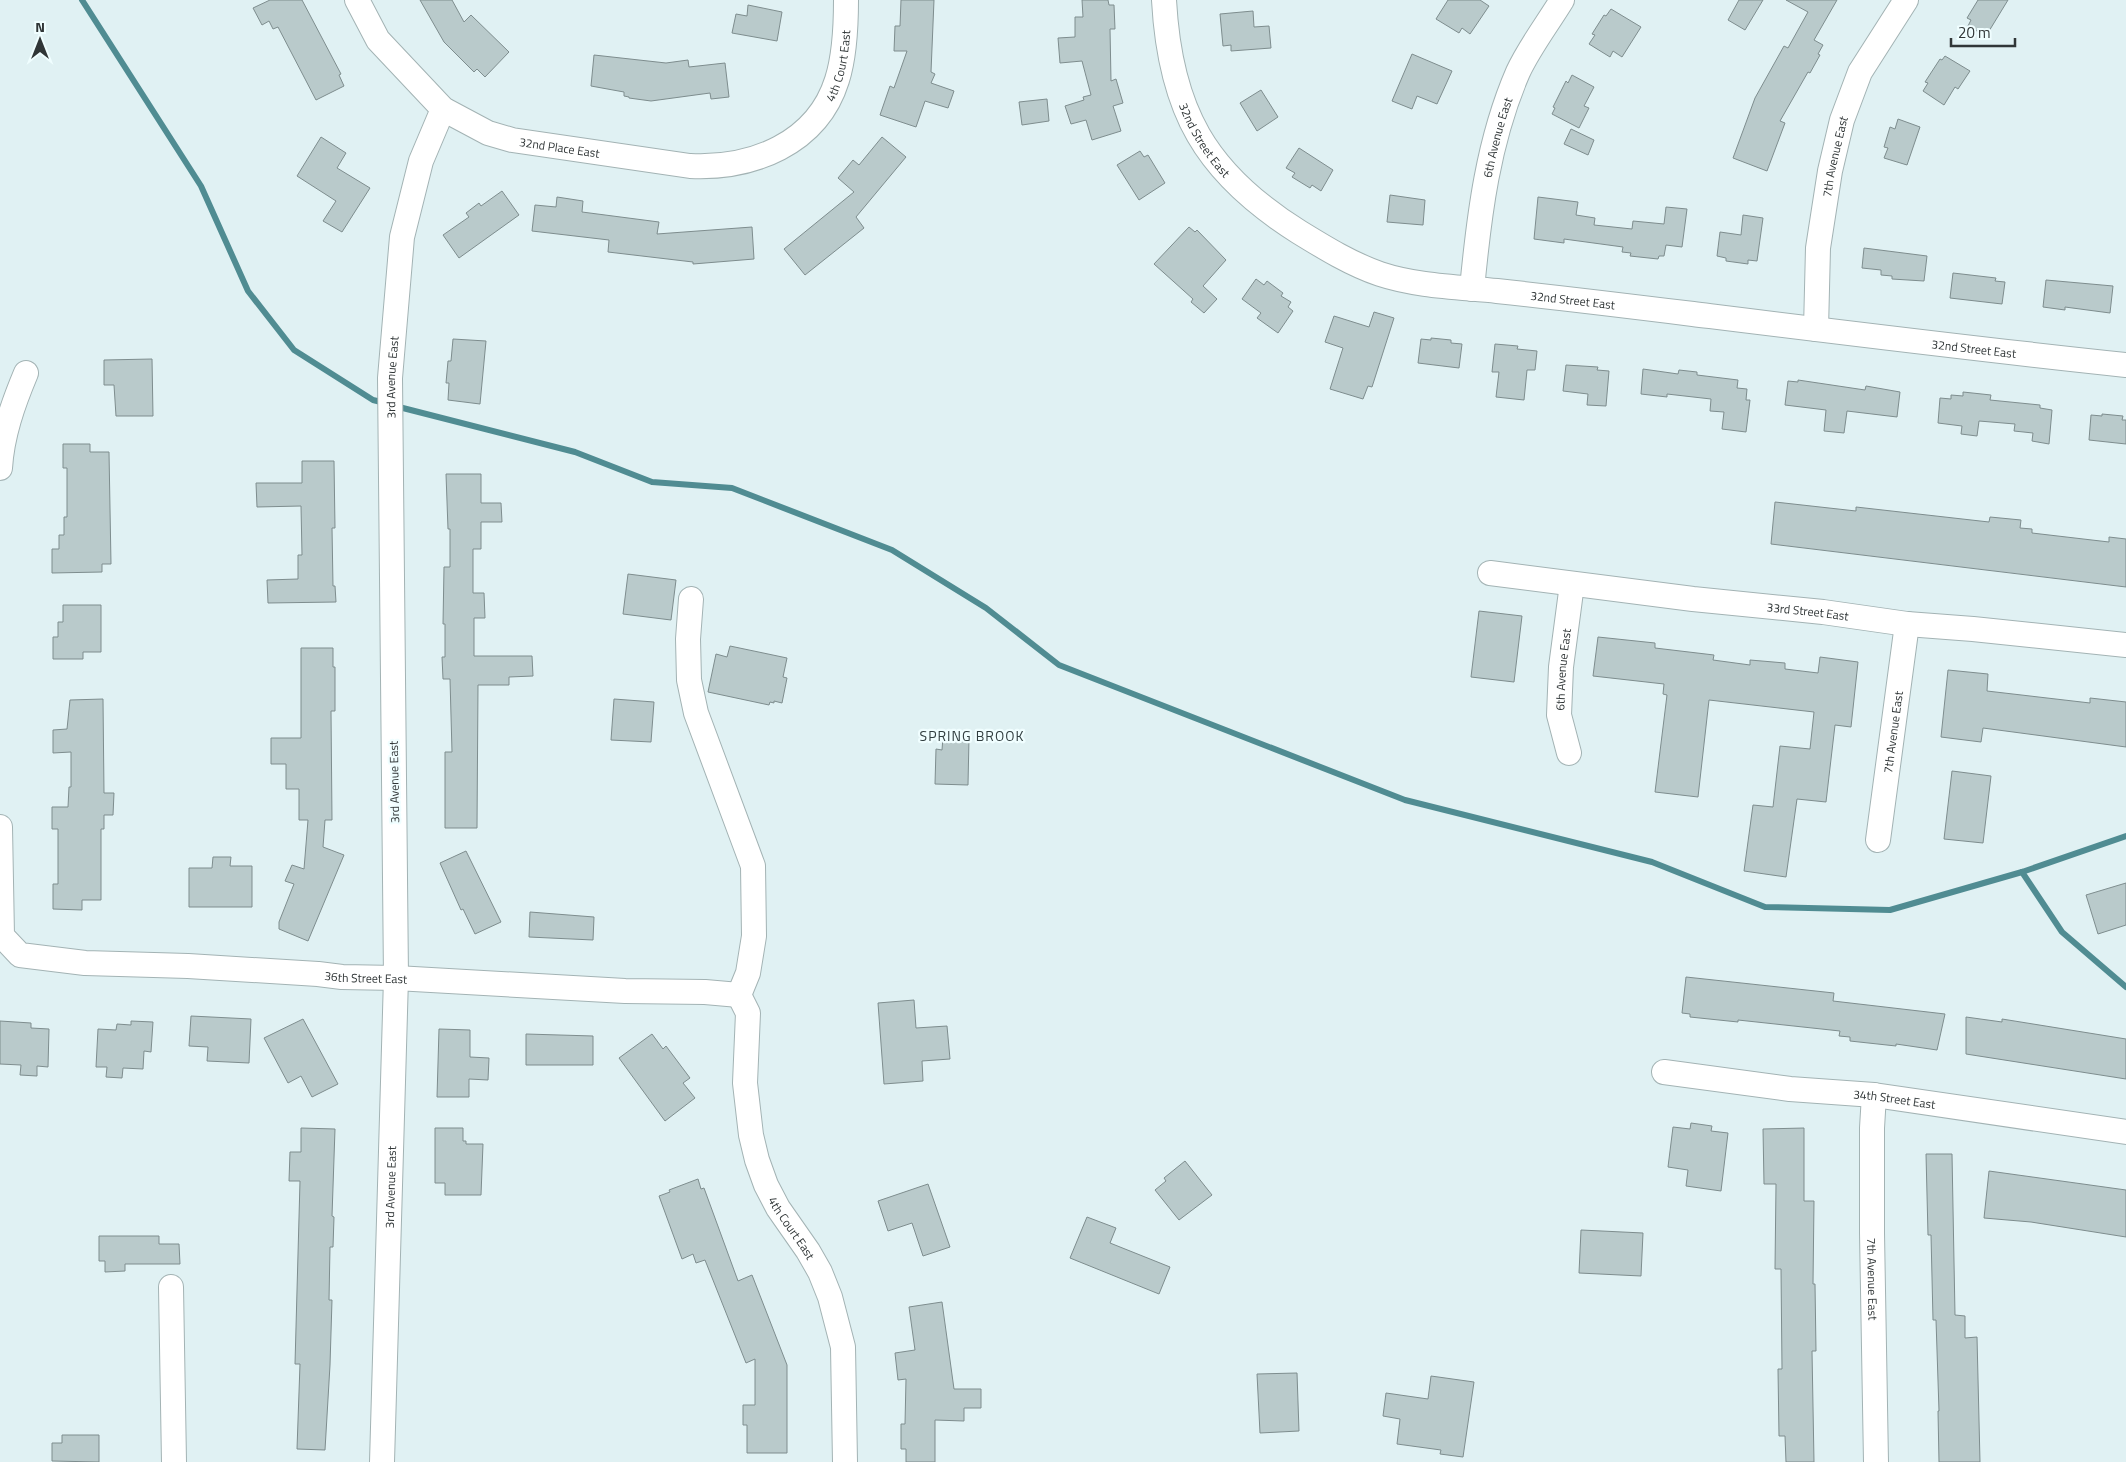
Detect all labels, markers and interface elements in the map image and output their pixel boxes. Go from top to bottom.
north arrow [15,15,65,65]
scale bar [1951,15,2015,47]
text: N [35,16,45,37]
text: 20 m [1958,21,1991,44]
street label: 4th Court East [820,29,855,105]
street label: 6th Avenue East [1477,94,1517,179]
street label: 32nd Street East [1175,100,1236,182]
street label: 7th Avenue East [1817,112,1853,198]
street label: 32nd Place East [518,132,602,162]
street label: 32nd Street East [1529,285,1617,314]
street label: 32nd Street East [1931,334,2018,363]
street label: 3rd Avenue East [380,335,403,419]
street label: 33rd Street East [1766,597,1851,625]
street label: 6th Avenue East [1550,626,1576,711]
street label: 7th Avenue East [1878,689,1908,774]
district label: SPRING BROOK [920,725,1024,746]
street label: 3rd Avenue East [384,740,404,823]
street label: 36th Street East [323,965,409,988]
street label: 34th Street East [1853,1084,1938,1114]
street label: 3rd Avenue East [379,1145,401,1229]
street label: 4th Court East [764,1193,821,1263]
street label: 7th Avenue East [1863,1237,1883,1321]

